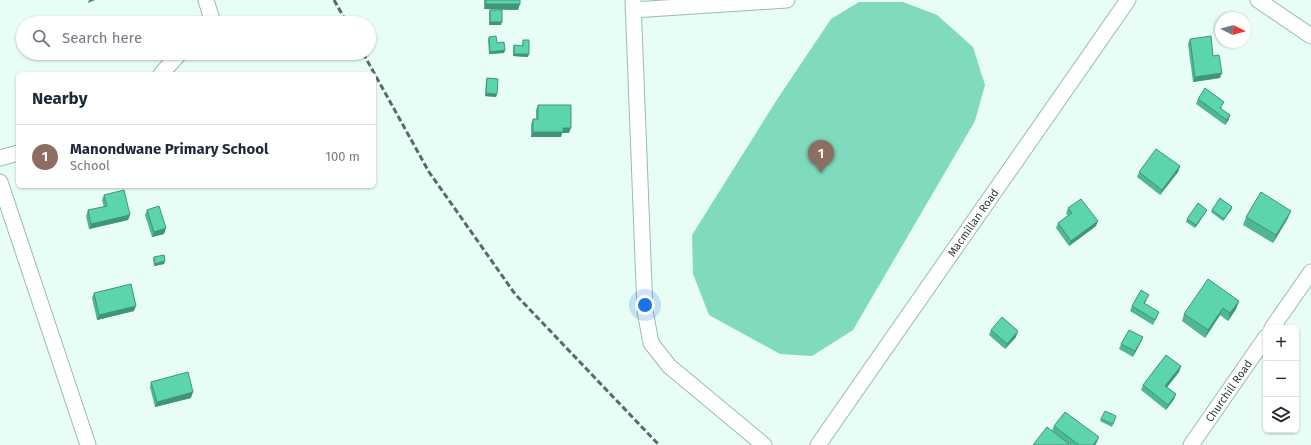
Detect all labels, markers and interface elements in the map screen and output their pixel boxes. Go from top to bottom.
north arrow [1215,12,1251,48]
search box [16,16,376,60]
icon: search [30,27,52,49]
text: Search here [62,29,142,47]
text: Nearby [32,88,87,109]
text: Manondwane Primary School [70,140,268,158]
pin: 1 [808,140,834,173]
text: 1 [42,149,48,164]
text: 100 m [325,149,360,164]
text: School [70,158,110,173]
street label: Macmillan Road [945,186,1001,259]
your location [635,295,655,315]
map controls [1263,325,1299,433]
button: + [1263,325,1299,361]
street label: Churchill Road [1203,357,1255,424]
button: − [1263,361,1299,397]
button: layers [1263,397,1299,433]

